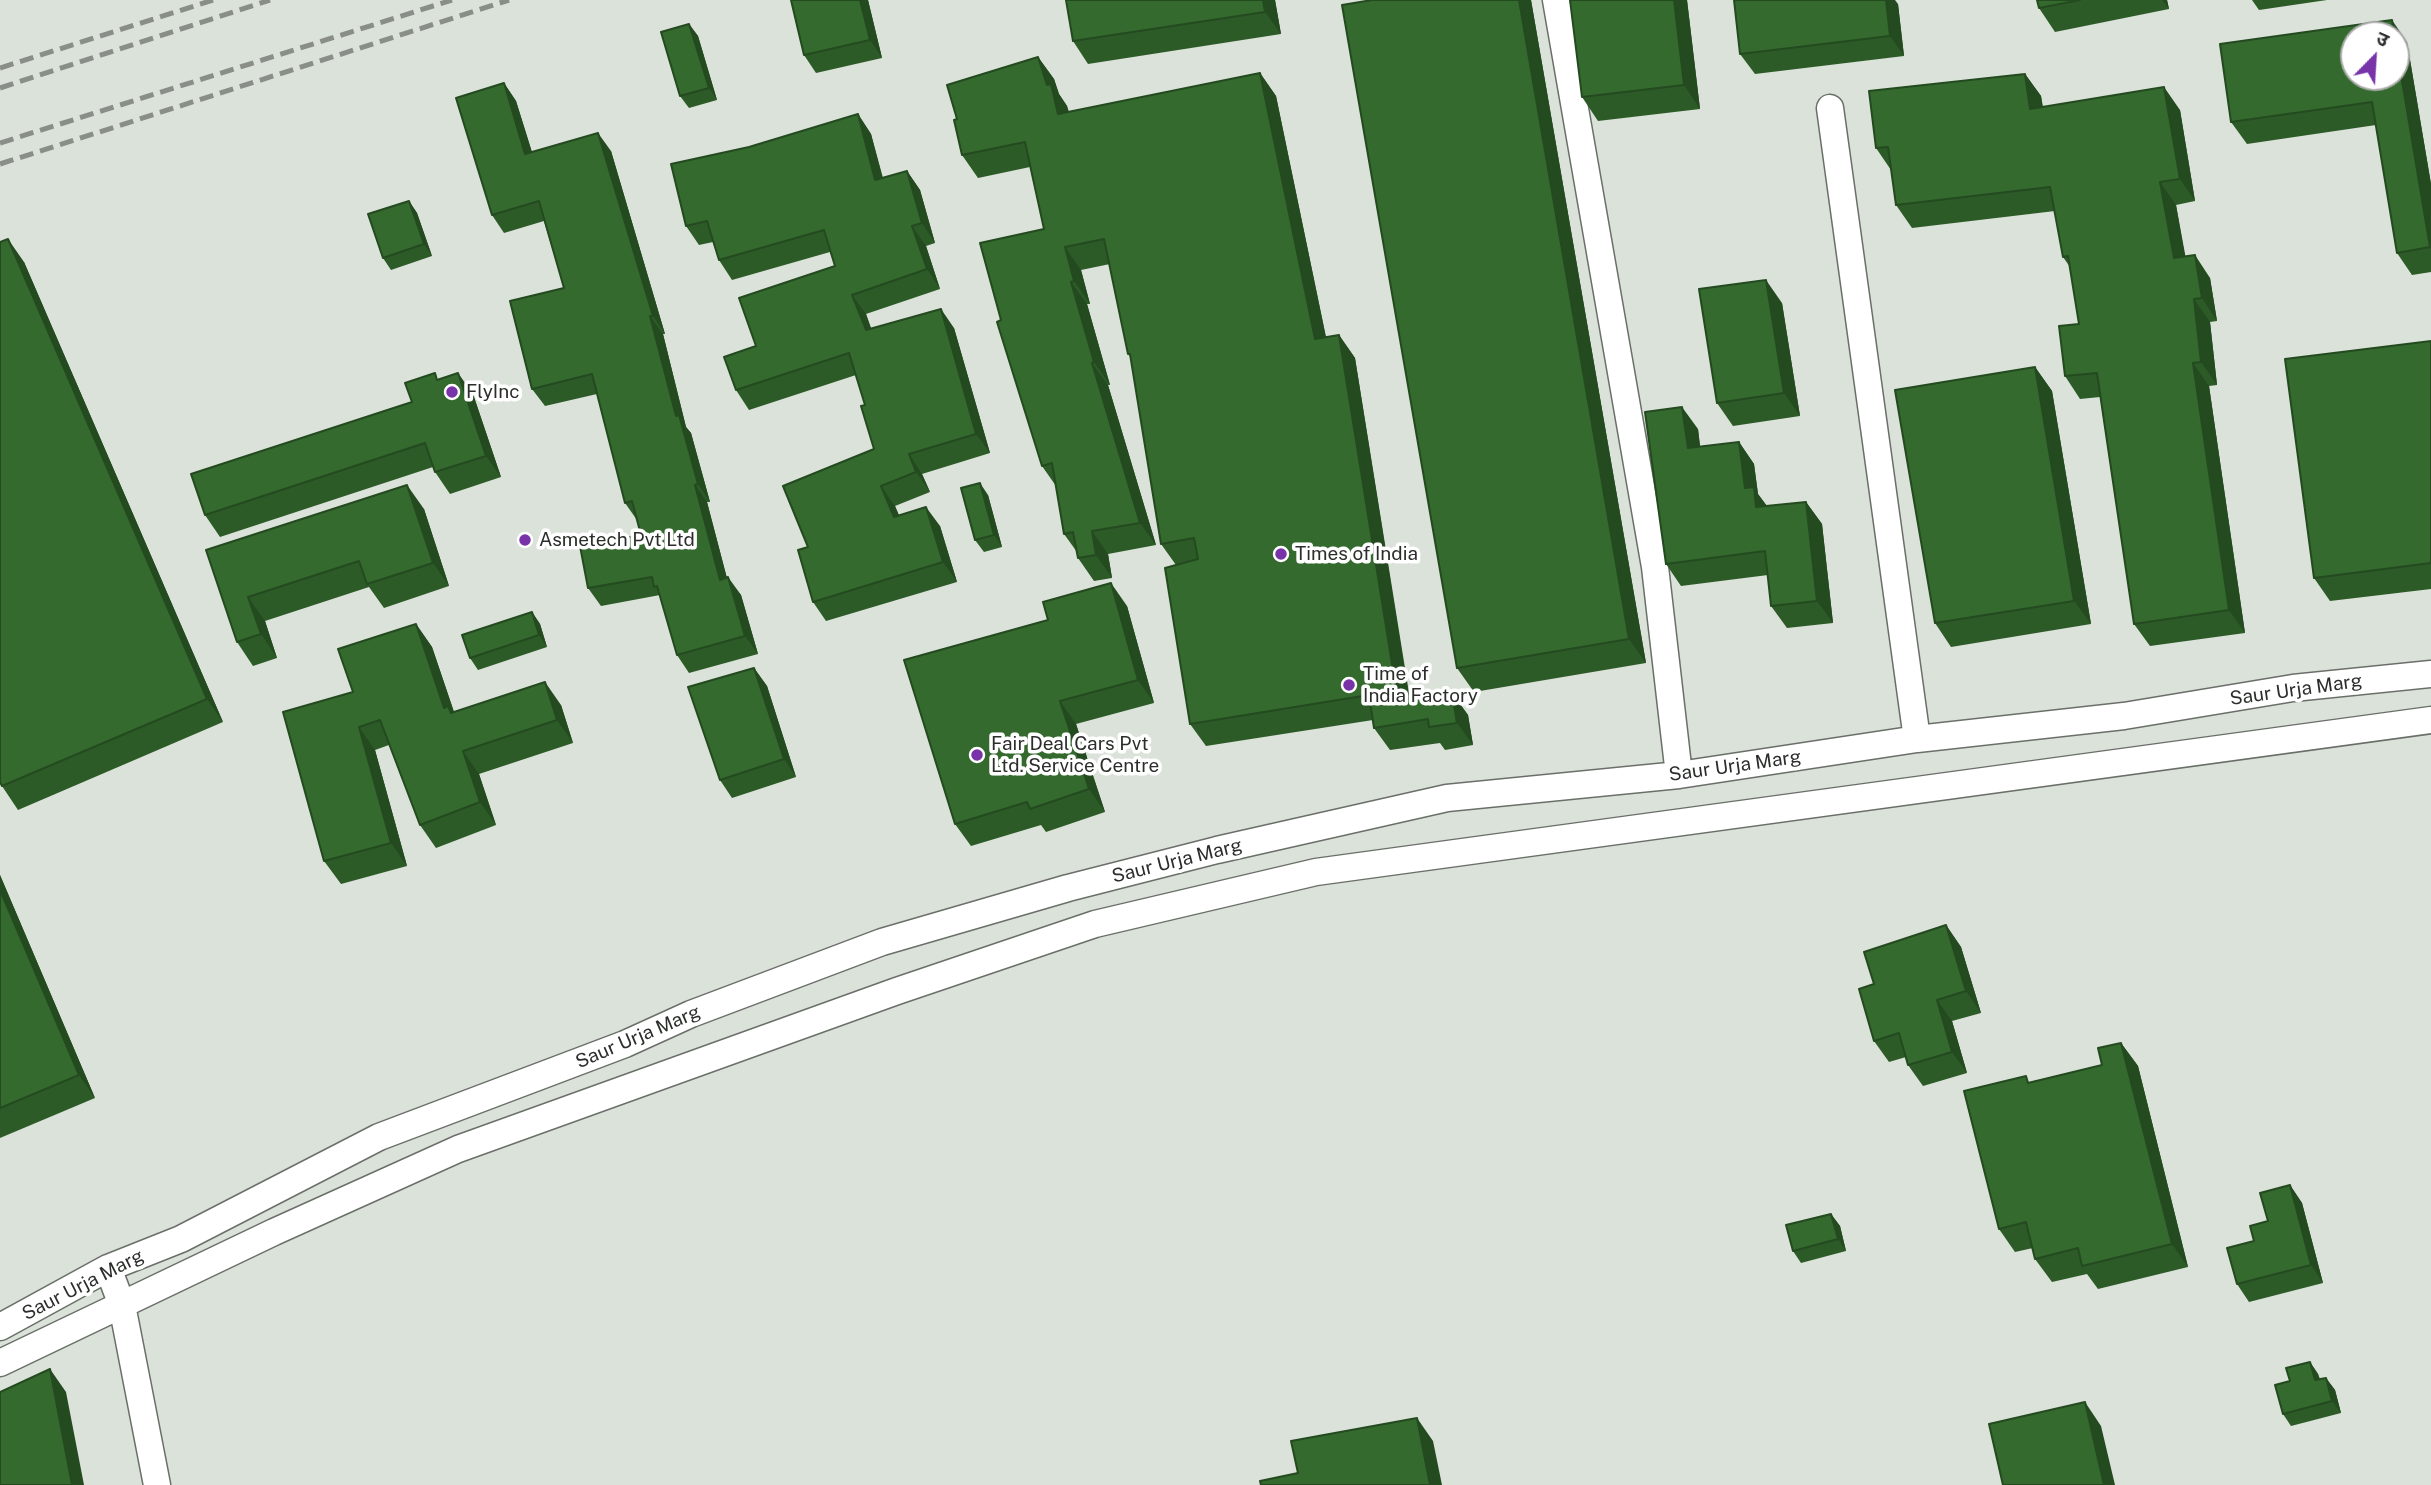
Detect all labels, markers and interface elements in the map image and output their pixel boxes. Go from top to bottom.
north arrow [2340,21,2410,91]
text: उ [2373,26,2392,51]
place label: FlyInc [466,381,519,403]
marker: FlyInc [444,384,460,400]
place label: Asmetech Pvt Ltd [539,529,695,551]
marker: Asmetech Pvt Ltd [517,532,533,548]
place label: Times of India [1295,543,1418,565]
marker: Times of India [1273,546,1289,562]
place label: Time of India Factory [1363,663,1478,707]
street label: Saur Urja Marg [2228,669,2364,711]
marker: Time of India Factory [1341,677,1357,693]
place label: Fair Deal Cars Pvt Ltd. Service Centre [991,733,1159,777]
street label: Saur Urja Marg [1667,745,1803,787]
marker: Fair Deal Cars Pvt Ltd. Service Centre [969,747,985,763]
street label: Saur Urja Marg [1110,834,1244,888]
street label: Saur Urja Marg [572,1000,704,1074]
street label: Saur Urja Marg [18,1245,148,1325]

